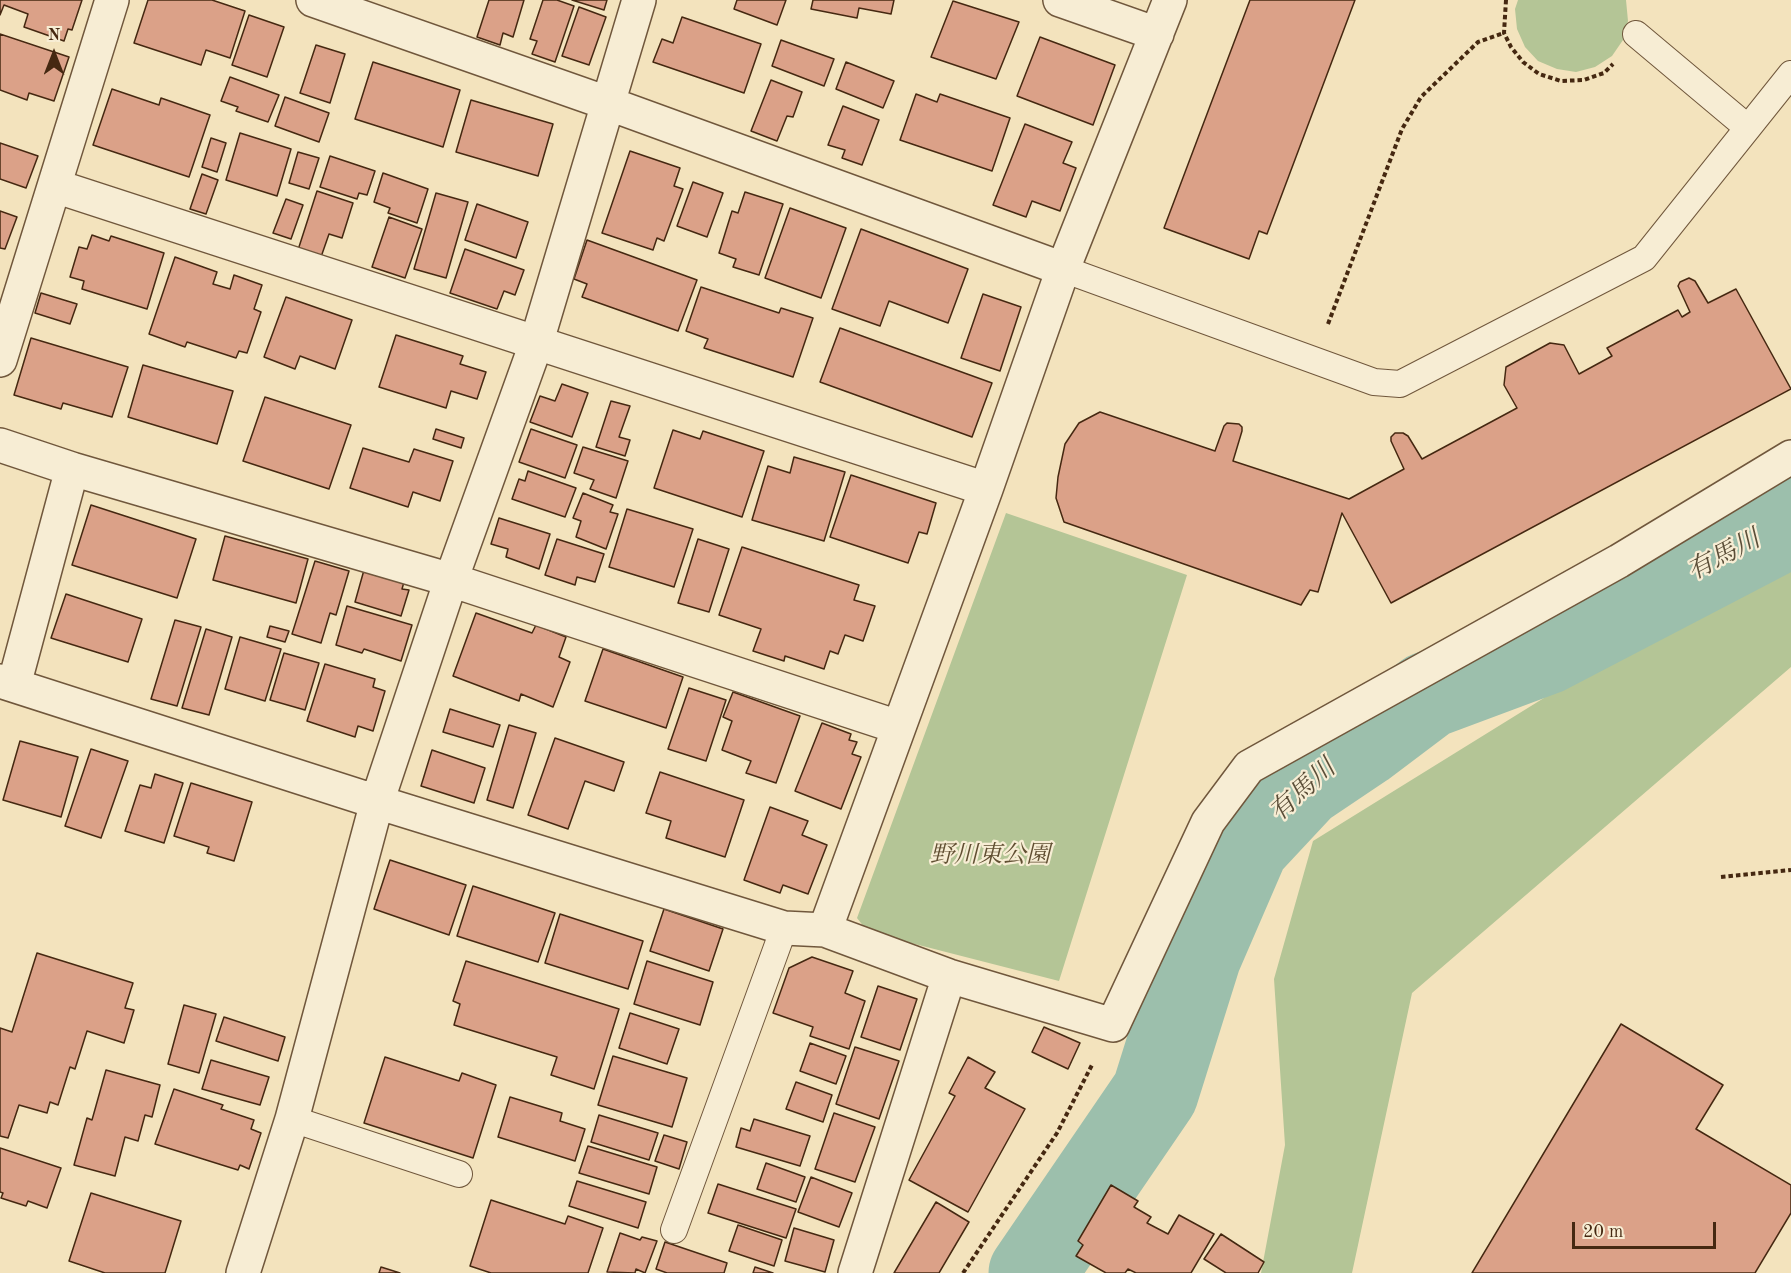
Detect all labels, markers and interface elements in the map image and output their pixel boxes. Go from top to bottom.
north arrow [24,24,84,84]
text: N [48,28,60,44]
water label: 有馬川 [1682,524,1766,588]
water label: 有馬川 [1264,753,1342,829]
park label: 野川東公園 [930,842,1050,870]
scale bar [1575,1210,1719,1248]
text: 20 m [1583,1223,1623,1241]

